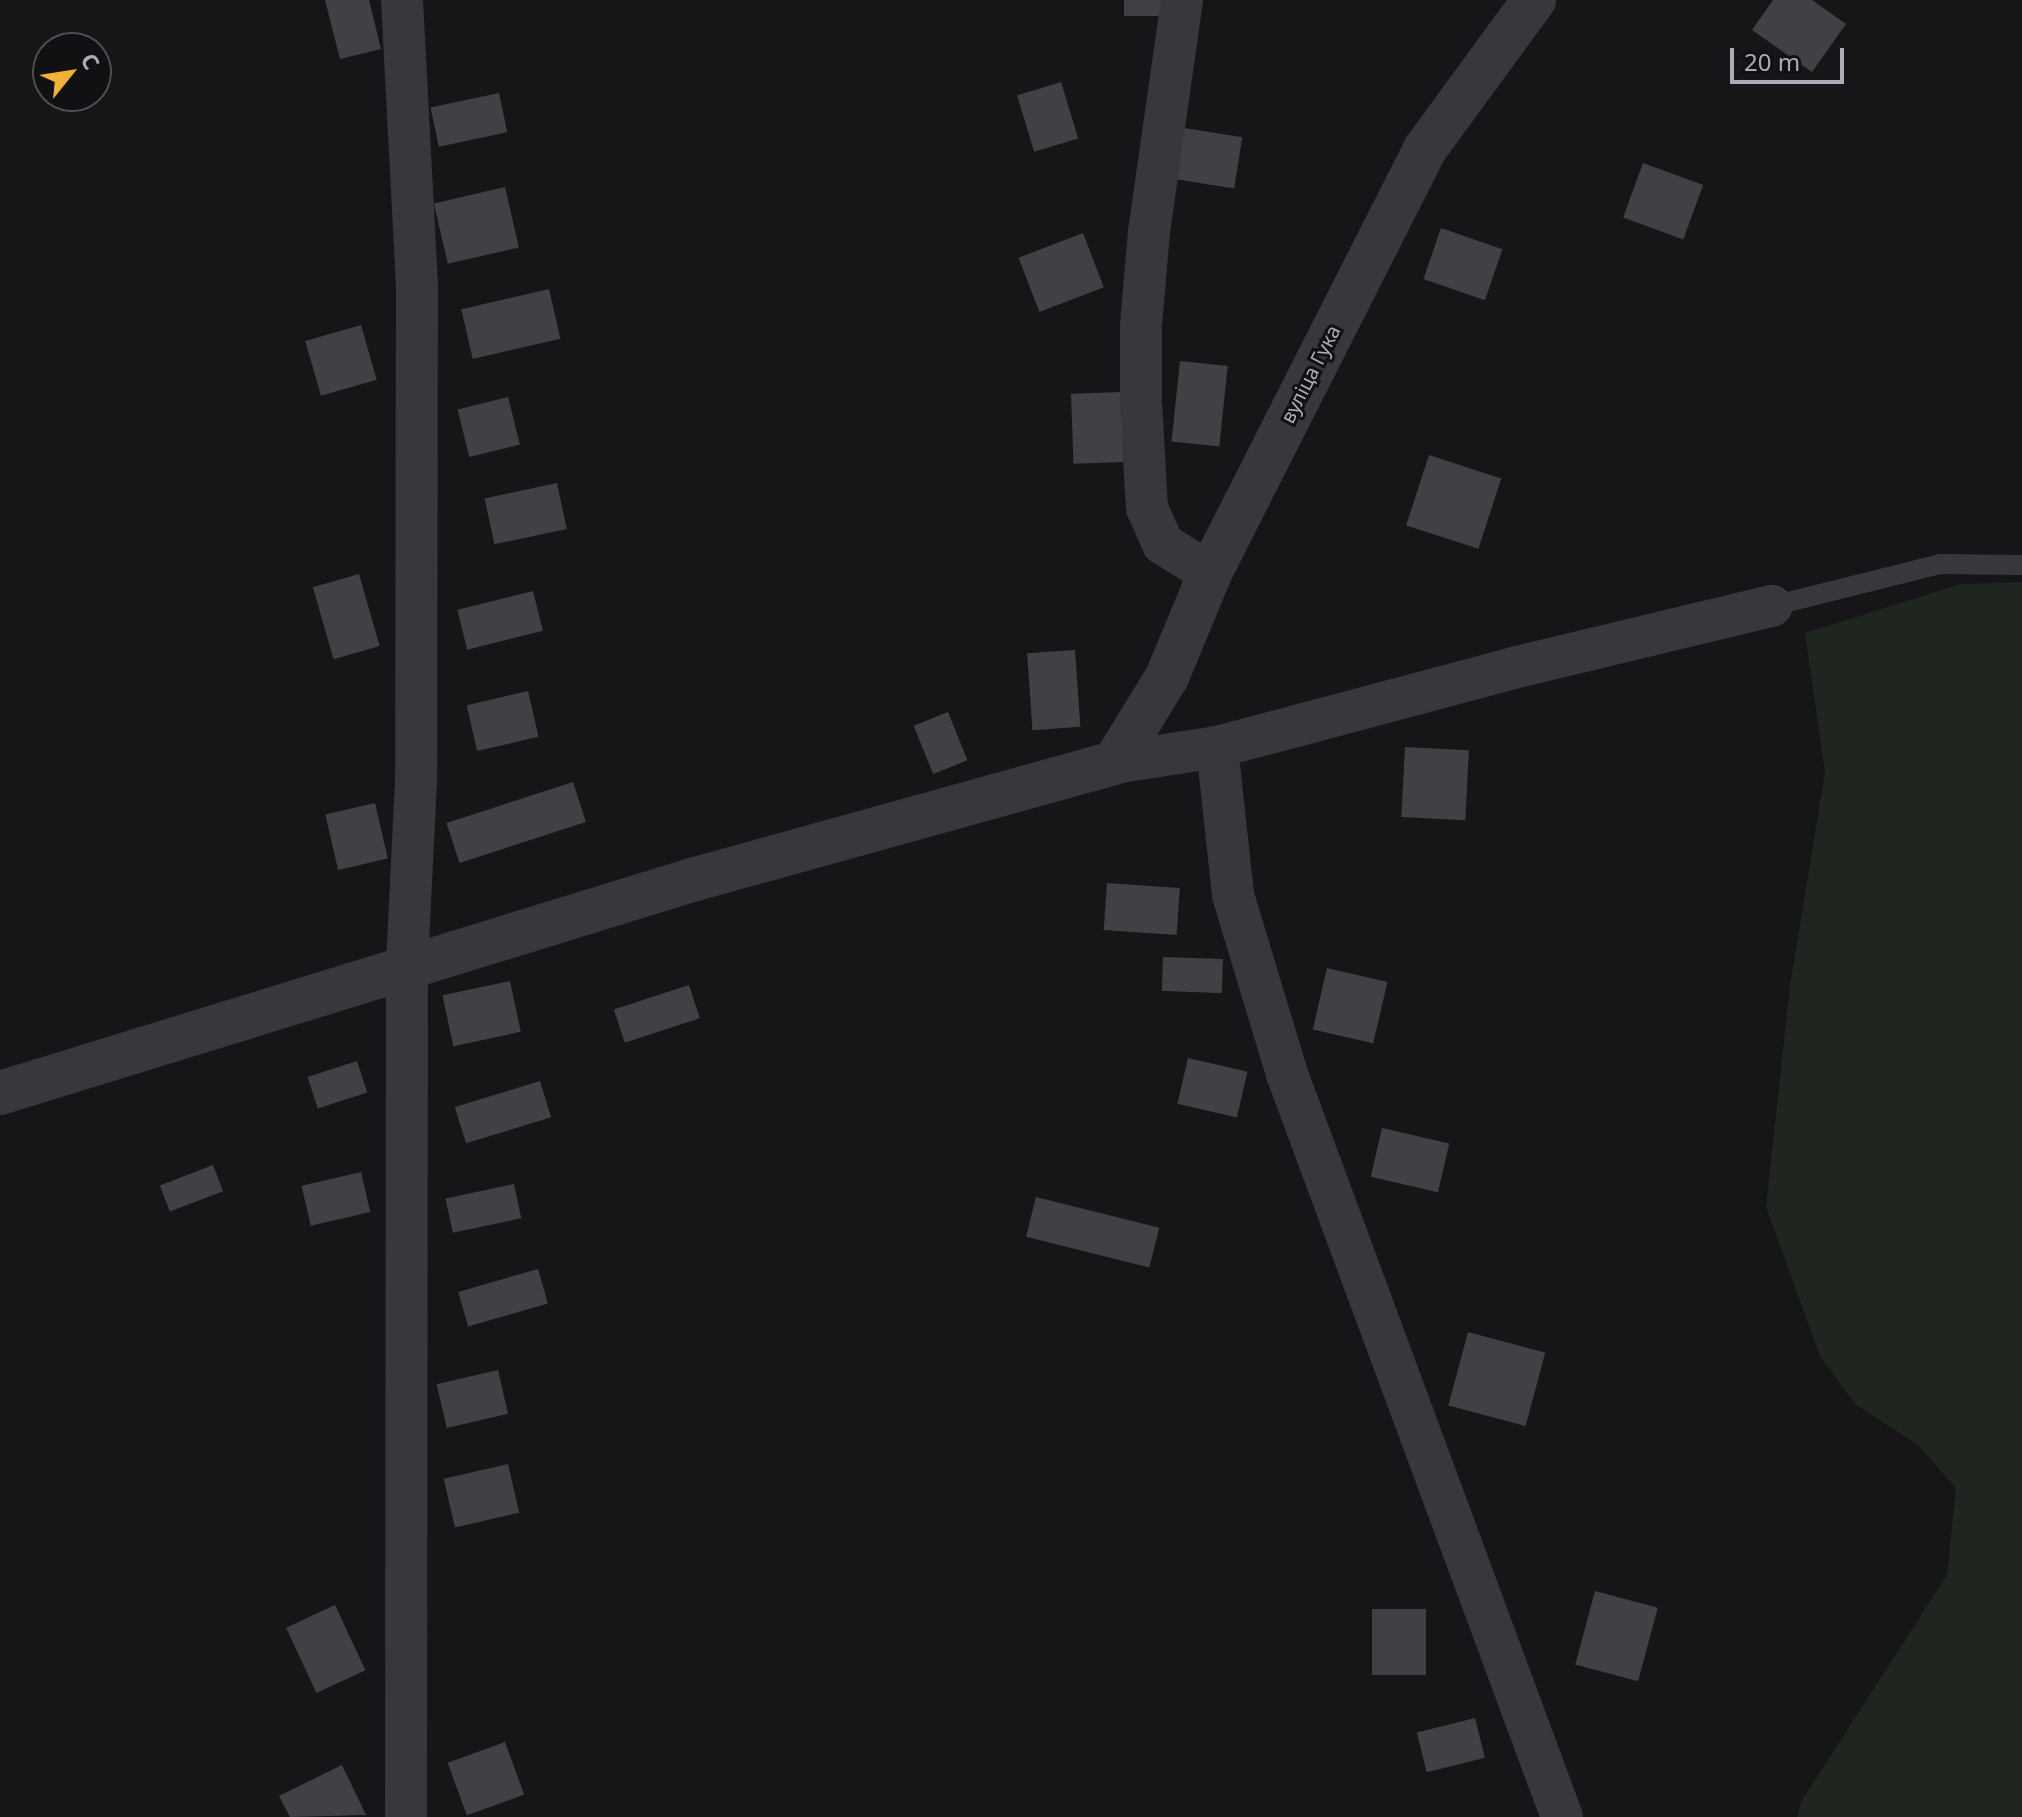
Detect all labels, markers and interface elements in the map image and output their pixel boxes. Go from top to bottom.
north arrow [32,32,112,112]
scale bar [1734,32,1848,82]
text: 20 m [1744,45,1800,78]
text: С [75,47,108,75]
street label: вуліца Гука [1275,321,1345,427]

